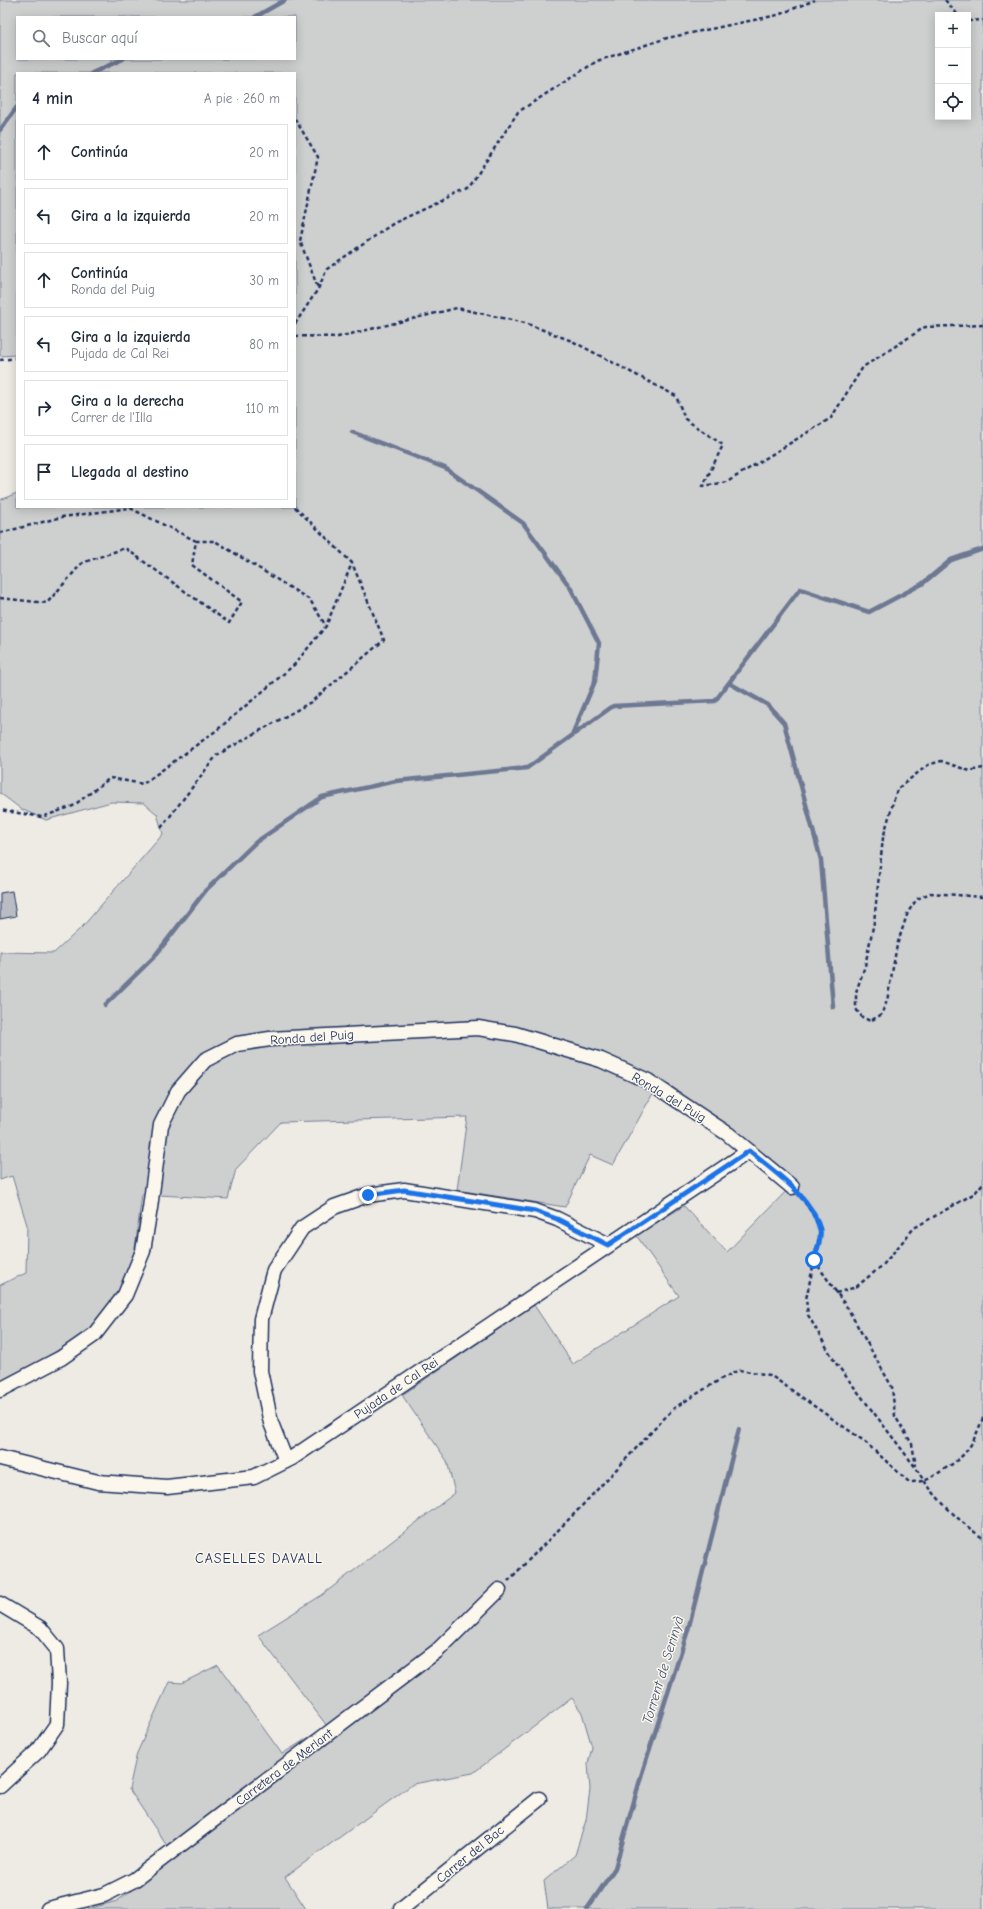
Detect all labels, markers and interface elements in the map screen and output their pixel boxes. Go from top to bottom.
map controls [935,12,971,120]
button: + [935,12,971,48]
search box [16,16,296,60]
icon: search [30,27,52,49]
text: Buscar aquí [62,29,138,47]
button: − [935,48,971,84]
button: locate [935,84,971,120]
text: 4 min [32,89,73,108]
text: A pie · 260 m [204,91,280,106]
icon: ahead [33,141,55,163]
text: Continúa [71,143,128,161]
text: 20 m [249,145,279,160]
icon: left [33,205,55,227]
text: Gira a la izquierda [71,207,191,225]
text: 20 m [249,209,279,224]
text: Continúa [71,264,128,282]
icon: ahead [33,269,55,291]
text: 30 m [249,273,279,288]
text: Ronda del Puig [71,282,155,297]
text: Gira a la izquierda [71,328,191,346]
icon: left [33,333,55,355]
text: 80 m [249,337,279,352]
text: Pujada de Cal Rei [71,346,169,361]
text: Gira a la derecha [71,392,184,410]
icon: right [33,397,55,419]
text: 110 m [246,401,279,416]
text: Carrer de l'Illa [71,410,152,425]
icon: arrive [33,461,55,483]
text: Llegada al destino [71,463,189,481]
street label: Ronda del Puig [270,1027,354,1047]
street label: Ronda del Puig [629,1069,709,1125]
route end [359,1186,377,1204]
route start [805,1251,823,1269]
street label: Pujada de Cal Rei [351,1354,441,1422]
district label: CASELLES DAVALL [195,1550,323,1567]
water label: Torrent de Serinyà [639,1614,687,1726]
street label: Carretera de Merlant [232,1725,337,1808]
street label: Carrer del Bac [433,1822,507,1886]

